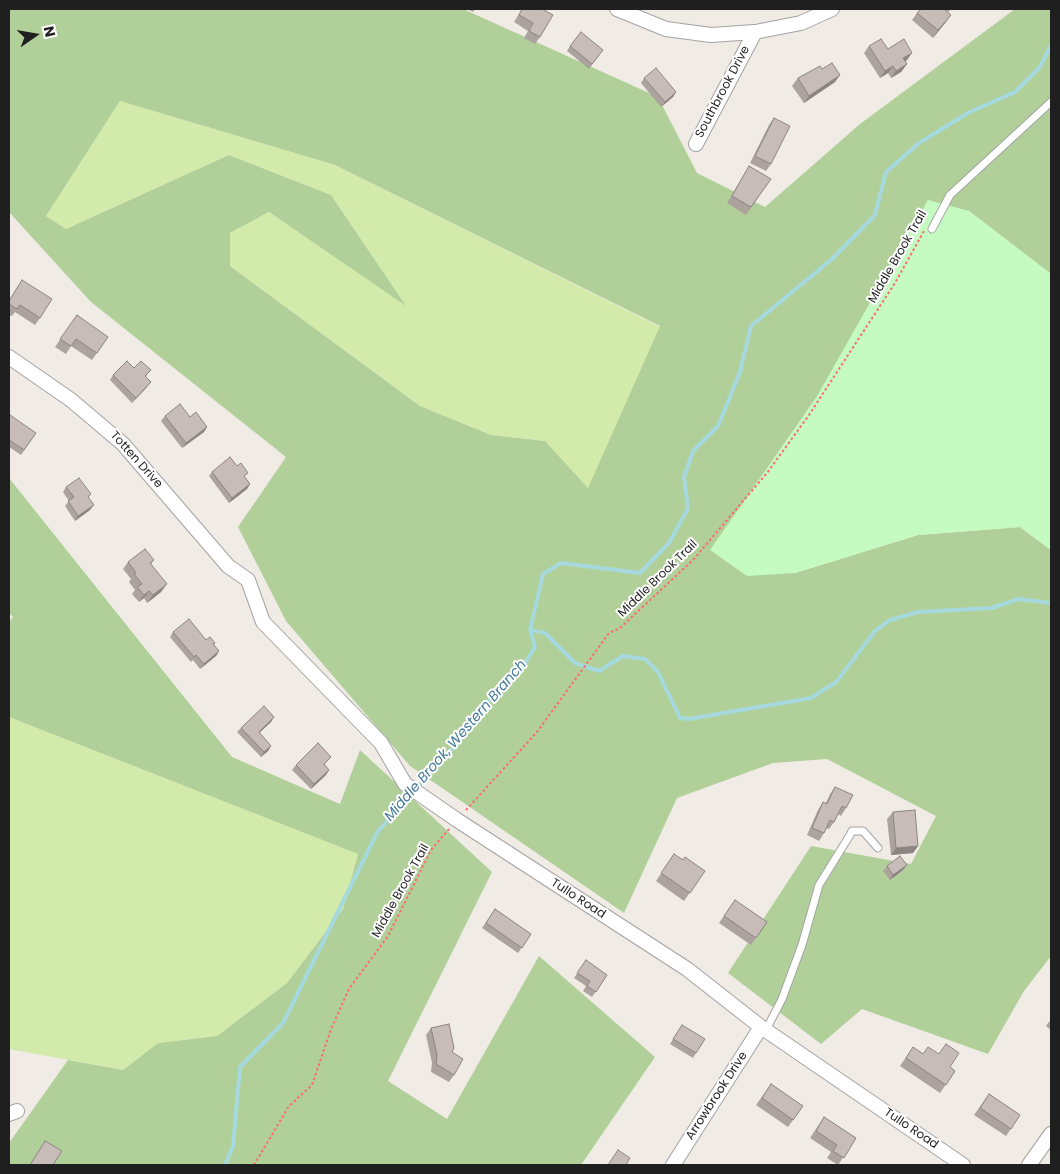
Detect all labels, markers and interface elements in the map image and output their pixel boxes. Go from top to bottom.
north arrow [10,10,60,60]
text: N [39,24,61,39]
street label: Southbrook Drive [693,44,753,140]
street label: Middle Brook Trail [866,208,930,306]
street label: Totten Drive [107,429,165,491]
street label: Middle Brook Trail [615,537,701,621]
water label: Middle Brook, Western Branch [381,657,531,825]
street label: Middle Brook Trail [369,842,433,940]
street label: Tullo Road [548,876,608,922]
street label: Arrowbrook Drive [683,1049,751,1143]
street label: Tullo Road [881,1106,941,1152]

